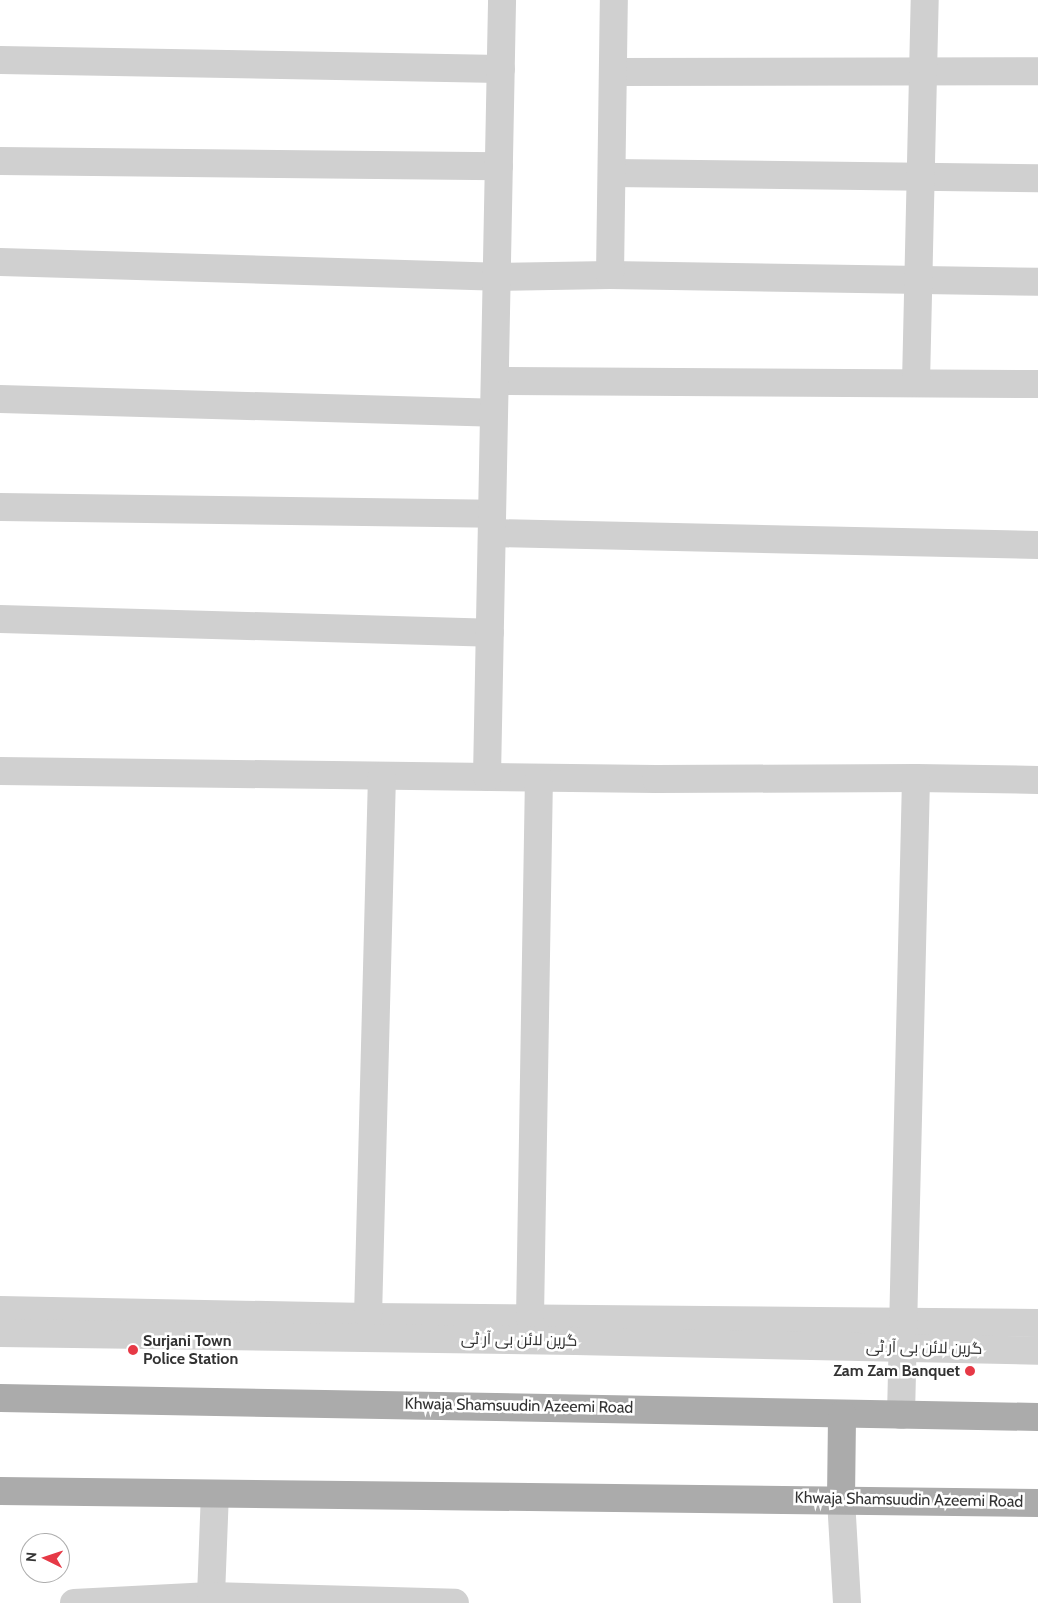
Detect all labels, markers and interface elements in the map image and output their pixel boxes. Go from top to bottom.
street label: گرین لائن بی آر ٹی [461,1329,577,1351]
place label: Surjani Town Police Station [143,1331,238,1369]
street label: گرین لائن بی آر ٹی [866,1337,982,1359]
marker: Surjani Town Police Station [127,1344,139,1356]
place label: Zam Zam Banquet [833,1361,960,1381]
marker: Zam Zam Banquet [964,1365,976,1377]
street label: Khwaja Shamsuudin Azeemi Road [405,1394,633,1418]
street label: Khwaja Shamsuudin Azeemi Road [795,1488,1023,1512]
north arrow [20,1533,70,1583]
text: N [22,1551,40,1563]

